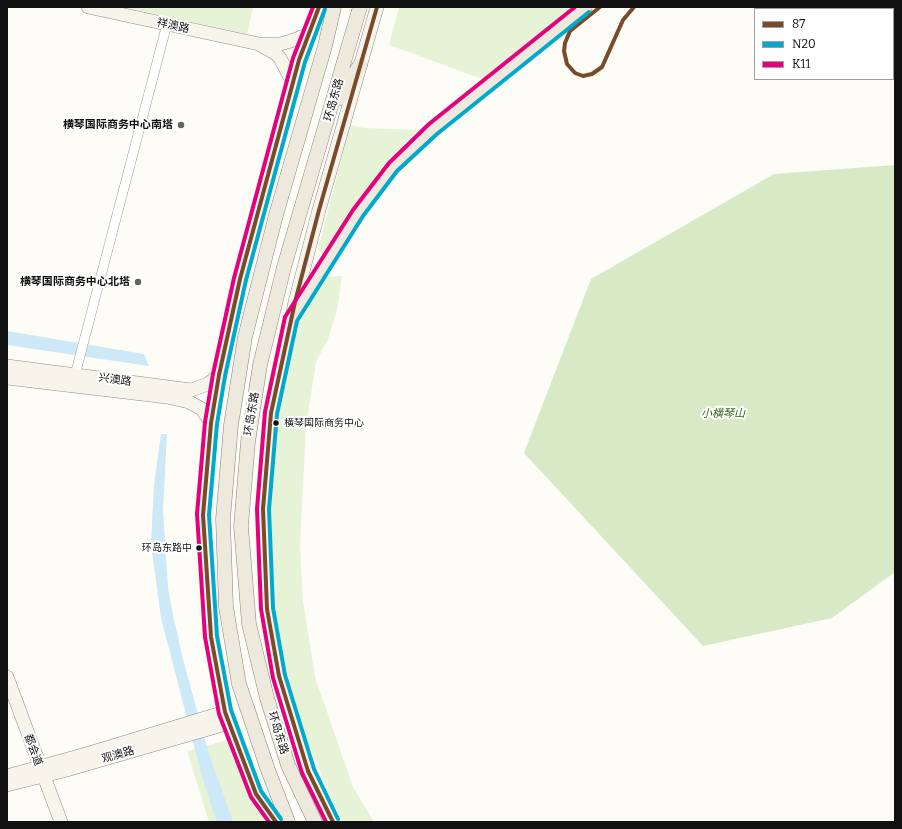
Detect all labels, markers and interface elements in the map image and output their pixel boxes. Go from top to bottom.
legend [754,8,894,80]
street label: 祥澳路 [155,16,191,36]
text: 87 [792,17,805,31]
text: N20 [792,37,816,51]
text: K11 [792,57,810,71]
street label: 环岛东路 [322,77,346,123]
place label: 横琴国际商务中心南塔 [63,118,173,132]
marker: 横琴国际商务中心南塔 [176,120,186,130]
place label: 横琴国际商务中心北塔 [20,275,130,289]
marker: 横琴国际商务中心北塔 [133,277,143,287]
street label: 兴澳路 [98,371,132,389]
street label: 环岛东路 [242,391,262,437]
park label: 小橫琴山 [701,407,745,421]
place label: 横琴国际商务中心 [284,417,364,429]
marker: 横琴国际商务中心 [271,418,281,428]
place label: 环岛东路中 [142,542,192,554]
marker: 环岛东路中 [194,543,204,553]
street label: 环岛东路 [265,710,291,756]
street label: 都会道 [21,732,45,768]
street label: 观澳路 [100,744,136,766]

